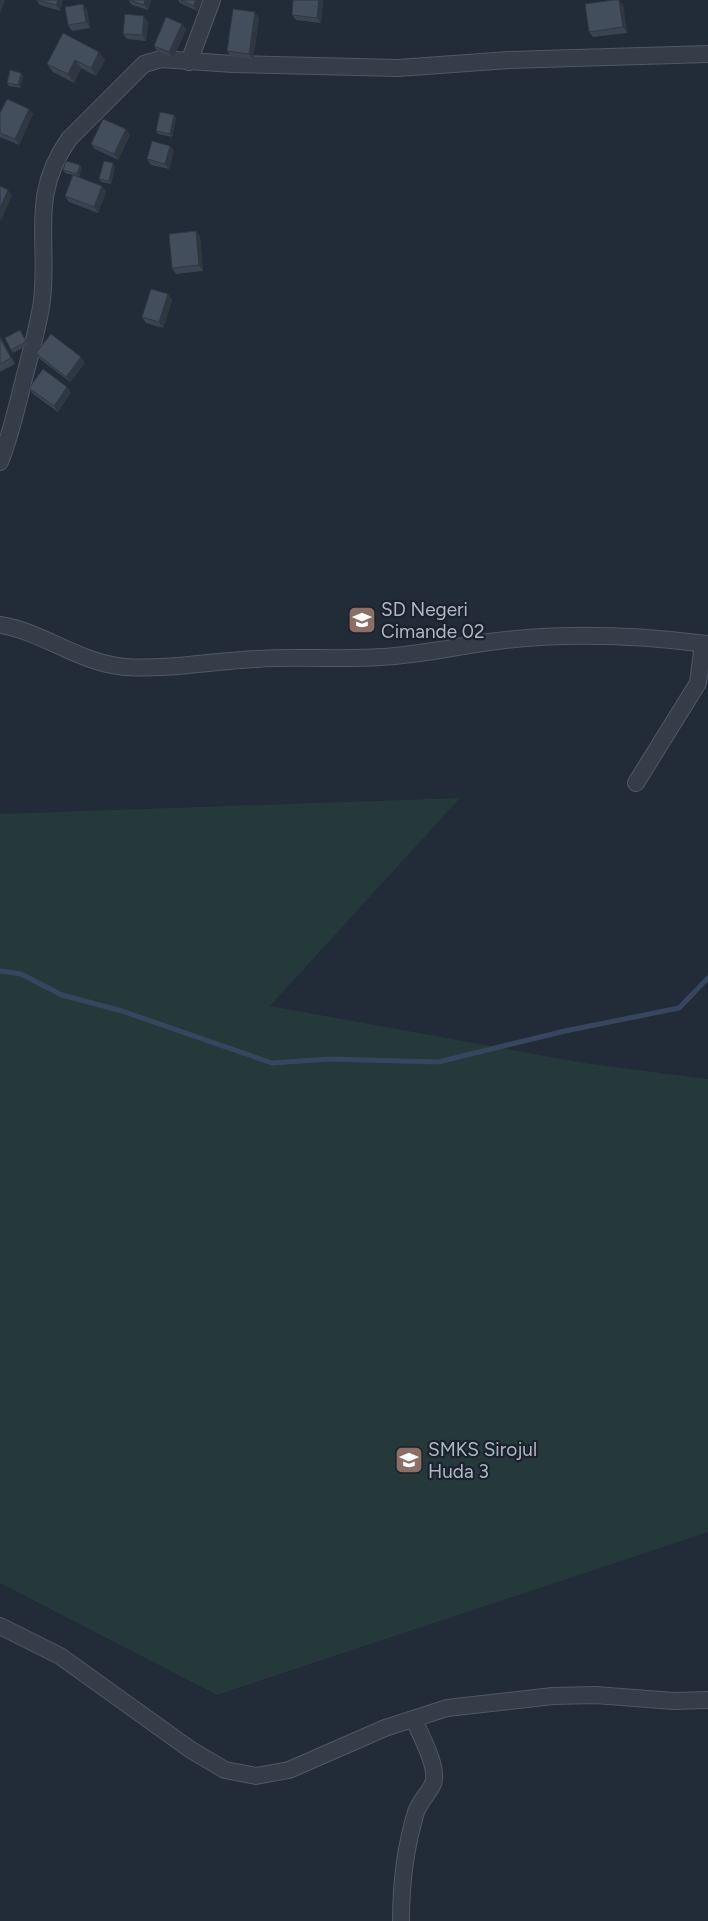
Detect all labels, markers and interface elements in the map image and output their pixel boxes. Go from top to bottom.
place label: SD Negeri Cimande 02 [381,598,485,643]
school or university icon: SD Negeri Cimande 02 [347,605,377,635]
place label: SMKS Sirojul Huda 3 [428,1438,537,1483]
school or university icon: SMKS Sirojul Huda 3 [394,1445,424,1475]

